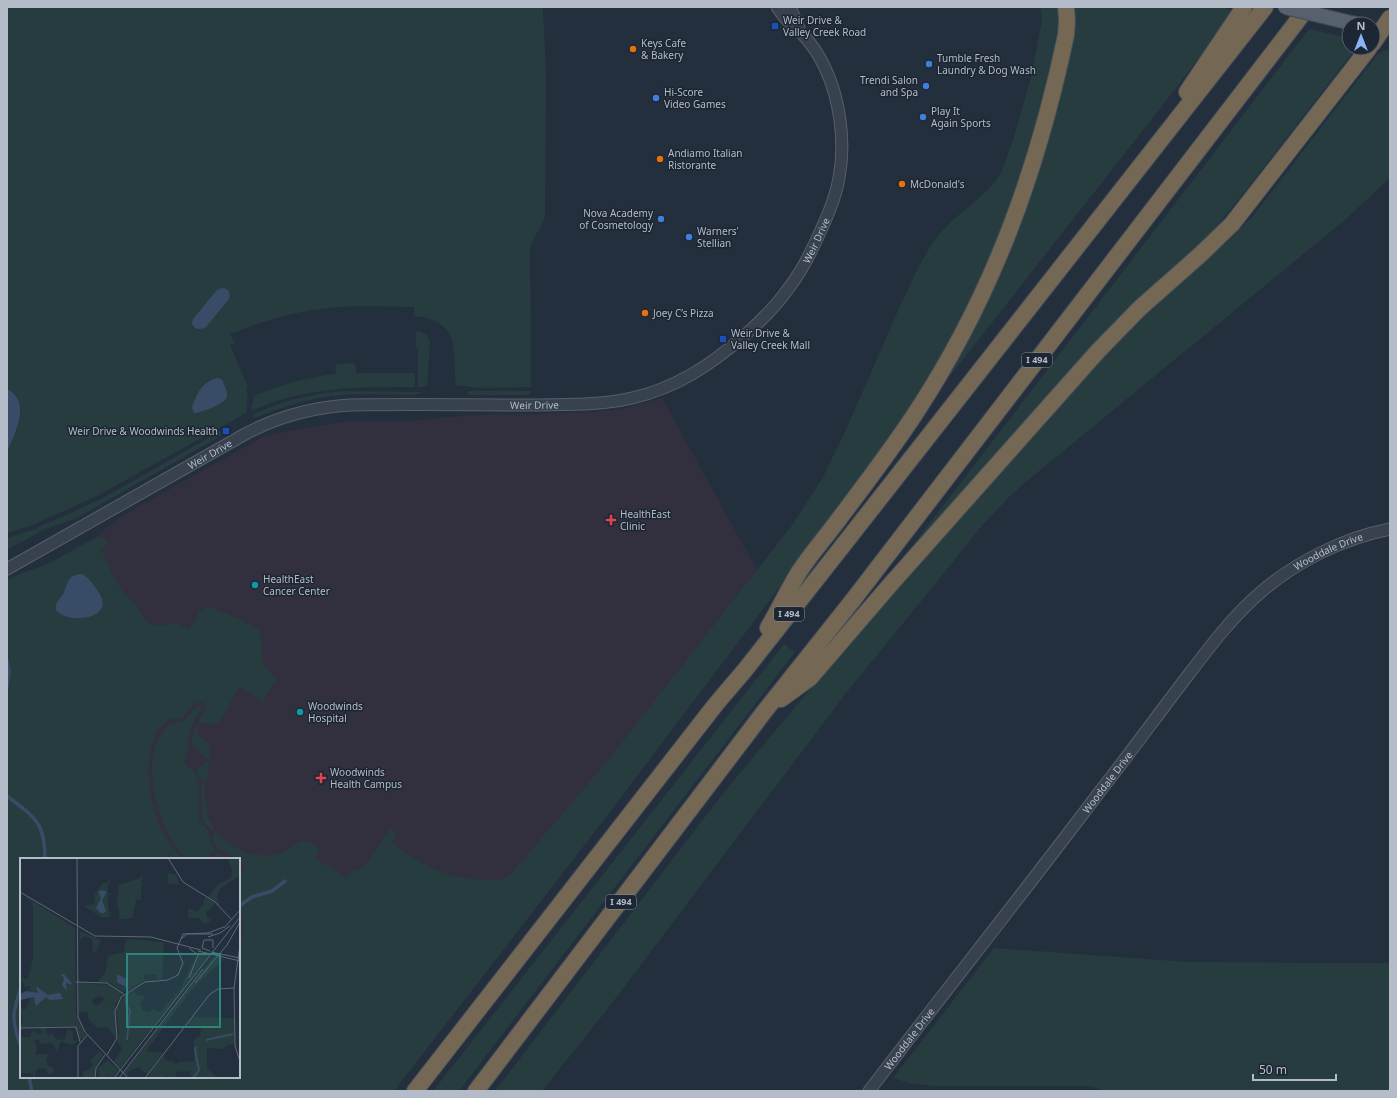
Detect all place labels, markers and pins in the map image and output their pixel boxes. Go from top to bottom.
place label: Weir Drive & Valley Creek Road [783,13,866,39]
marker: Weir Drive & Valley Creek Road [770,21,780,31]
place label: Keys Cafe & Bakery [641,36,686,62]
marker: Keys Cafe & Bakery [628,44,638,54]
place label: Tumble Fresh Laundry & Dog Wash [937,51,1036,77]
marker: Tumble Fresh Laundry & Dog Wash [924,59,934,69]
place label: Trendi Salon and Spa [860,73,918,99]
marker: Trendi Salon and Spa [921,81,931,91]
place label: Hi-Score Video Games [664,85,726,111]
marker: Hi-Score Video Games [651,93,661,103]
place label: Play It Again Sports [931,104,991,130]
marker: Play It Again Sports [918,112,928,122]
place label: Andiamo Italian Ristorante [668,146,742,172]
marker: Andiamo Italian Ristorante [655,154,665,164]
place label: McDonald's [910,177,965,191]
marker: McDonald's [897,179,907,189]
place label: Nova Academy of Cosmetology [579,206,654,232]
marker: Nova Academy of Cosmetology [656,214,666,224]
place label: Warners' Stellian [697,224,739,250]
marker: Warners' Stellian [684,232,694,242]
place label: Joey C’s Pizza [652,306,714,320]
marker: Joey C’s Pizza [640,308,650,318]
place label: Weir Drive & Valley Creek Mall [731,326,810,352]
marker: Weir Drive & Valley Creek Mall [718,334,728,344]
place label: Weir Drive & Woodwinds Health [68,424,218,438]
marker: Weir Drive & Woodwinds Health [221,426,231,436]
place label: HealthEast Clinic [620,507,671,533]
marker: HealthEast Clinic [605,514,617,526]
place label: HealthEast Cancer Center [263,572,330,598]
marker: HealthEast Cancer Center [250,580,260,590]
place label: Woodwinds Hospital [308,699,363,725]
marker: Woodwinds Hospital [295,707,305,717]
place label: Woodwinds Health Campus [330,765,402,791]
marker: Woodwinds Health Campus [315,772,327,784]

